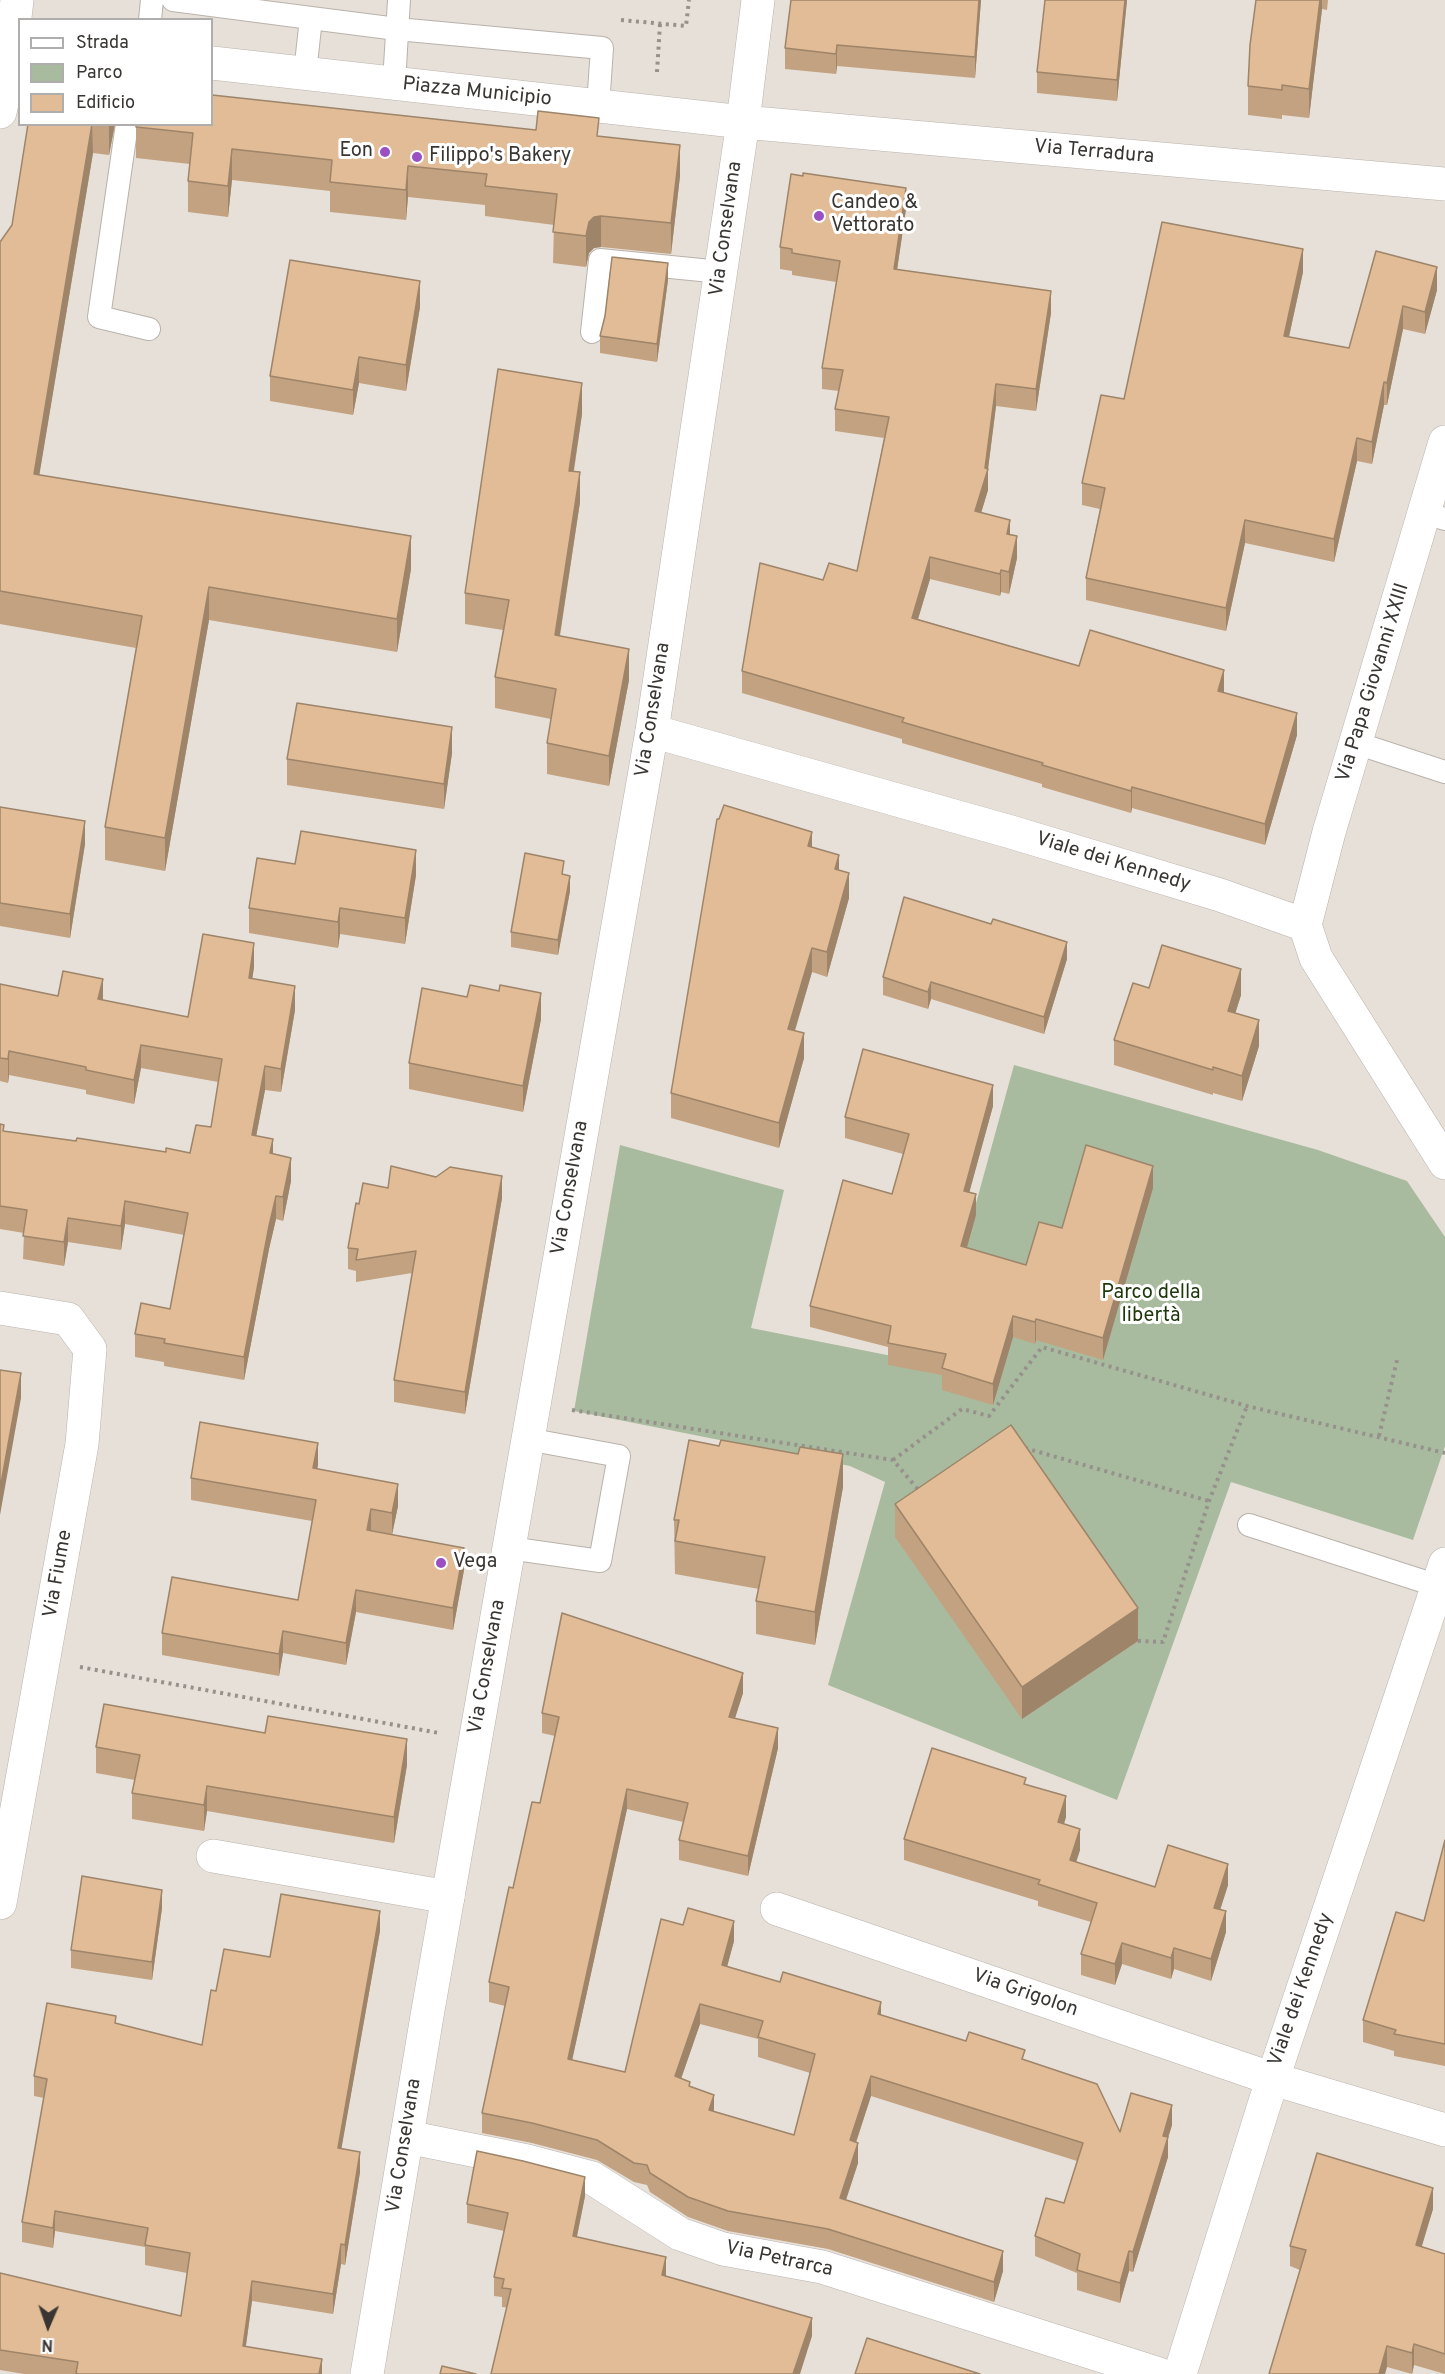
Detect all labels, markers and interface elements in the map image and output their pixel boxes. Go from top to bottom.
legend [18,18,213,126]
text: Strada [76,32,129,55]
text: Parco [76,62,122,85]
street label: Piazza Municipio [401,73,553,113]
text: Edificio [76,92,135,115]
street label: Via Terradura [1033,136,1155,170]
place label: Eon [339,140,373,164]
marker: Eon [378,145,392,159]
place label: Filippo's Bakery [429,145,571,169]
marker: Filippo's Bakery [410,150,424,164]
street label: Via Conselvana [706,160,748,298]
place label: Candeo & Vettorato [831,192,918,239]
marker: Candeo & Vettorato [812,209,826,223]
street label: Via Papa Giovanni XXIII [1332,581,1416,785]
street label: Via Conselvana [631,641,677,779]
street label: Viale dei Kennedy [1033,828,1193,898]
street label: Via Conselvana [547,1119,595,1257]
park label: Parco della libertà [1101,1282,1201,1329]
street label: Via Fiume [39,1528,79,1620]
place label: Vega [453,1551,497,1575]
marker: Vega [434,1556,448,1570]
street label: Via Conselvana [464,1598,512,1736]
street label: Viale dei Kennedy [1264,1910,1340,2070]
street label: Via Grigolon [969,1965,1081,2023]
street label: Via Conselvana [382,2077,428,2215]
street label: Via Petrarca [723,2237,835,2283]
north arrow [18,2296,78,2356]
text: N [41,2334,53,2354]

